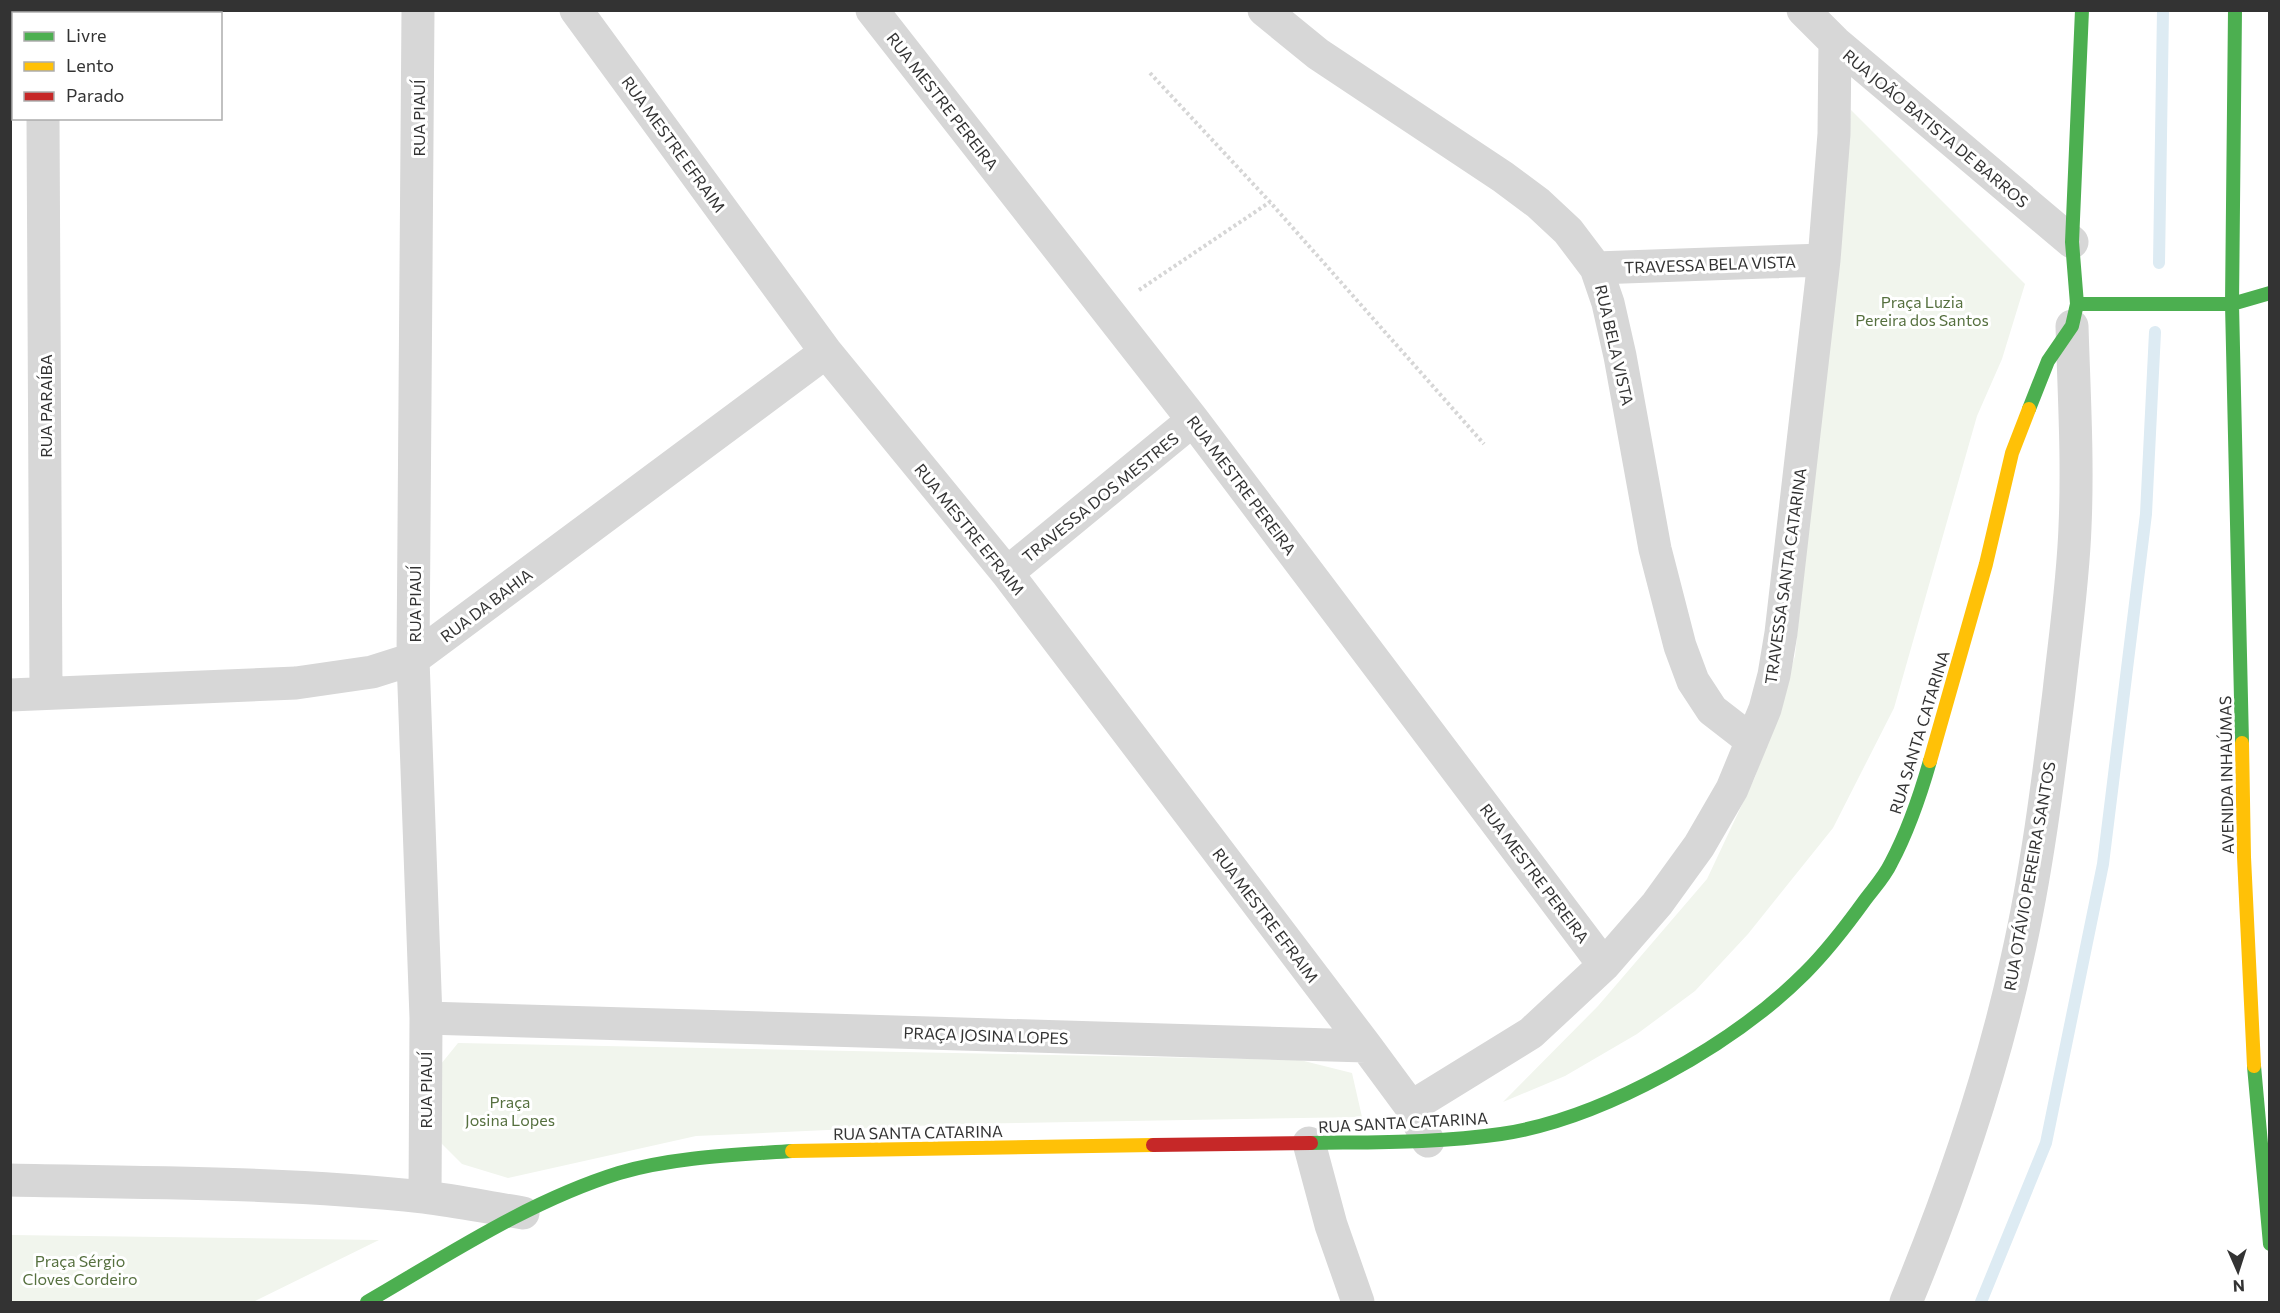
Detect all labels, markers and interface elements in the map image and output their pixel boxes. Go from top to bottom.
legend [12,12,222,120]
text: Livre [66,24,107,46]
street label: RUA MESTRE PEREIRA [883,28,1003,174]
street label: RUA JOÃO BATISTA DE BARROS [1840,45,2032,211]
text: Lento [66,54,114,76]
street label: RUA MESTRE EFRAIM [618,72,730,216]
street label: RUA PIAUÍ [409,79,428,156]
text: Parado [66,84,124,106]
street label: TRAVESSA BELA VISTA [1624,252,1796,276]
street label: RUA BELA VISTA [1592,283,1638,407]
park label: Praça Luzia Pereira dos Santos [1855,292,1989,329]
street label: RUA PARAÍBA [36,354,55,458]
street label: RUA MESTRE PEREIRA [1183,412,1301,558]
street label: TRAVESSA DOS MESTRES [1018,428,1182,566]
street label: RUA MESTRE EFRAIM [911,460,1029,598]
street label: TRAVESSA SANTA CATARINA [1760,467,1810,685]
street label: RUA DA BAHIA [436,564,536,646]
street label: RUA PIAUÍ [405,565,424,642]
street label: RUA SANTA CATARINA [1885,648,1953,816]
street label: AVENIDA INHAÚMAS [2215,696,2237,854]
street label: RUA OTÁVIO PEREIRA SANTOS [1999,760,2059,992]
street label: RUA MESTRE PEREIRA [1476,800,1594,946]
street label: RUA MESTRE EFRAIM [1209,844,1323,986]
street label: PRAÇA JOSINA LOPES [903,1023,1069,1047]
street label: RUA PIAUÍ [416,1051,435,1128]
park label: Praça Josina Lopes [465,1092,555,1129]
street label: RUA SANTA CATARINA [1318,1108,1488,1136]
street label: RUA SANTA CATARINA [833,1121,1003,1143]
north arrow [2208,1241,2268,1301]
park label: Praça Sérgio Cloves Cordeiro [22,1251,138,1288]
text: N [2232,1277,2245,1296]

